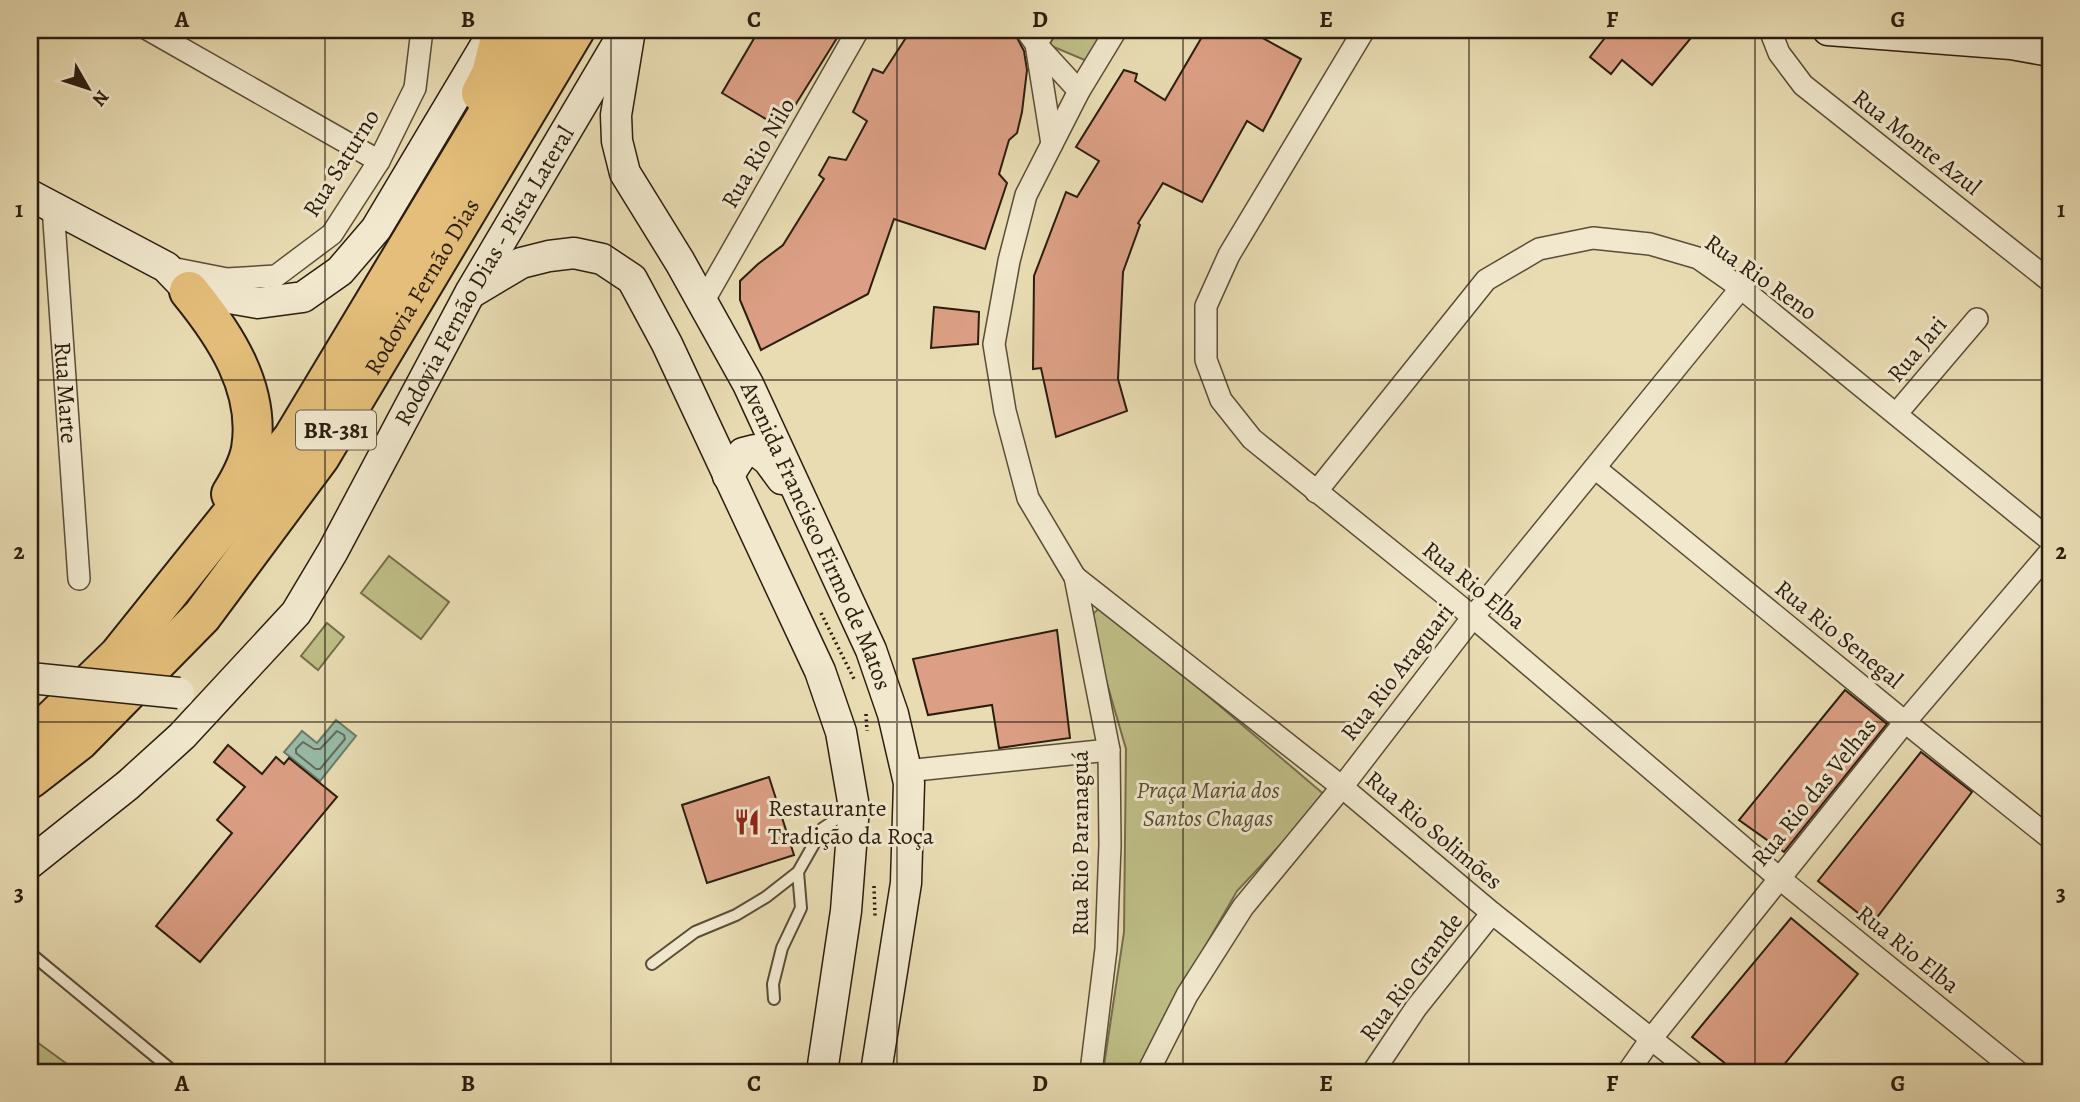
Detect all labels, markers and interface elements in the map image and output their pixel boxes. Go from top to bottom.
text: A [174,4,190,35]
text: B [461,4,475,35]
text: C [747,4,761,35]
text: D [1032,4,1048,35]
text: E [1319,4,1333,35]
text: F [1606,4,1619,35]
text: G [1890,4,1906,35]
north arrow [52,52,122,122]
street label: Rua Monte Azul [1846,82,1988,202]
text: N [86,85,115,112]
street label: Rua Rio Nilo [714,92,802,214]
street label: Rua Saturno [295,103,387,223]
street label: Rodovia Fernão Dias - Pista Lateral [389,120,579,432]
street label: Rodovia Fernão Dias [358,193,486,379]
text: 1 [15,194,23,225]
text: 1 [2057,194,2065,225]
street label: Rua Rio Reno [1698,226,1824,328]
street label: Rua Jari [1880,309,1954,389]
street label: Rua Marte [46,341,85,445]
street label: Avenida Francisco Firmo de Matos [733,375,900,694]
road number: BR-381 [296,410,376,450]
street label: Rua Rio Elba [1416,533,1533,637]
text: 2 [13,536,25,567]
text: 2 [2055,536,2067,567]
street label: Rua Rio Senegal [1768,572,1910,696]
street label: Rua Rio Araguari [1333,597,1461,747]
street label: Rua Rio das Velhas [1744,711,1884,873]
street label: Rua Rio Paranaguá [1064,750,1096,936]
street label: Rua Rio Solimões [1359,763,1509,897]
park label: Praça Maria dos Santos Chagas [1136,774,1280,834]
place label: Restaurante Tradição da Roça [768,792,935,852]
restaurant icon: Restaurante Tradição da Roça [732,807,762,837]
text: 3 [14,878,24,909]
text: 3 [2056,878,2066,909]
street label: Rua Rio Elba [1850,897,1967,1001]
street label: Rua Rio Grande [1352,906,1470,1048]
text: A [174,1068,190,1099]
text: B [461,1068,475,1099]
text: C [747,1068,761,1099]
text: D [1032,1068,1048,1099]
text: E [1319,1068,1333,1099]
text: F [1606,1068,1619,1099]
text: G [1890,1068,1906,1099]

